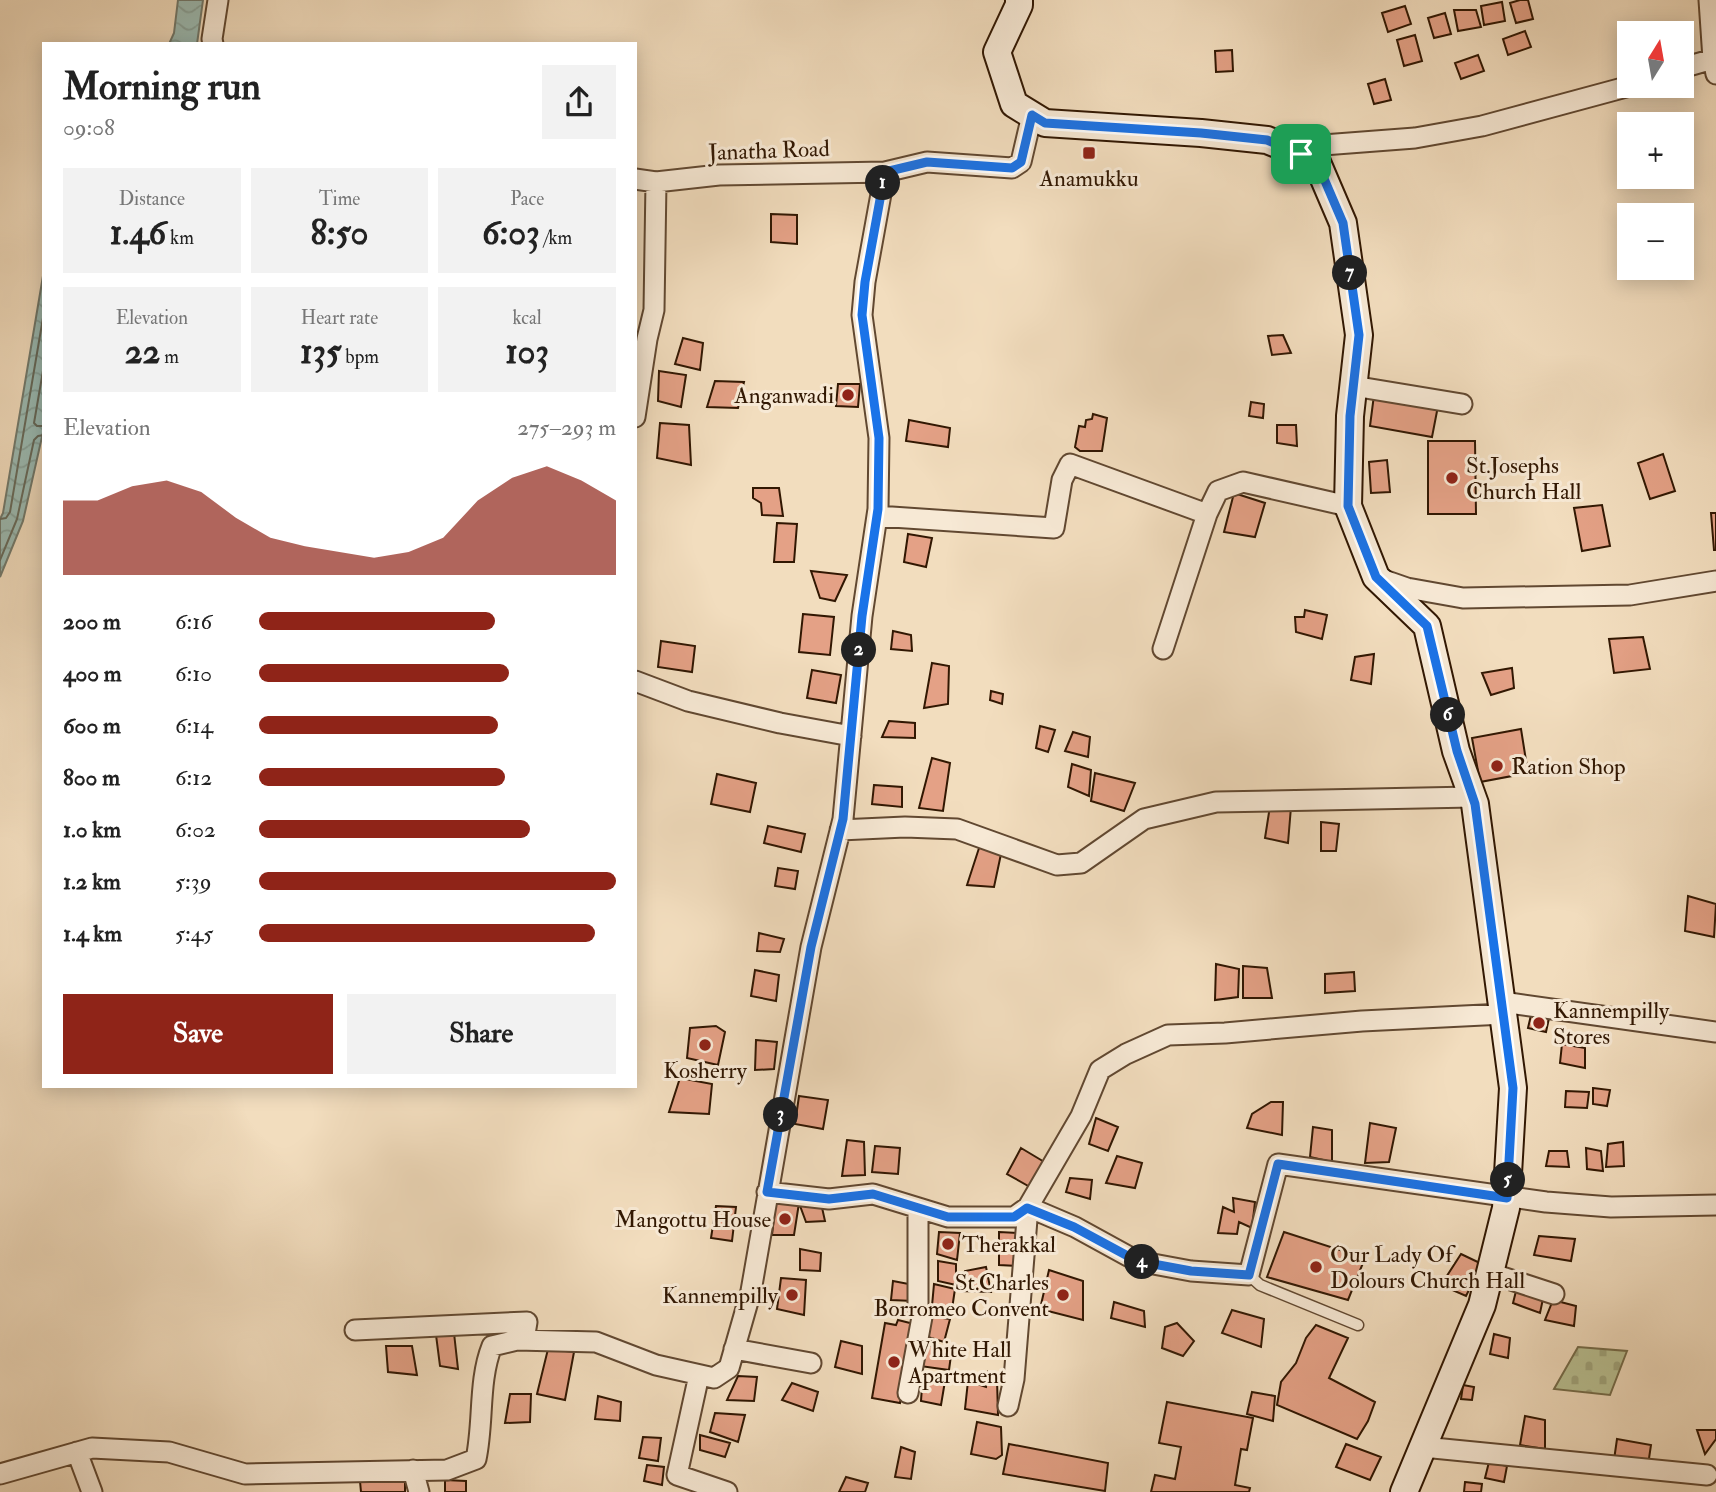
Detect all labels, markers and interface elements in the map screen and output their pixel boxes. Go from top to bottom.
north arrow [1617,21,1694,98]
map controls [1617,21,1694,280]
text: Morning run [63,63,261,111]
button: share [542,65,616,139]
button: + [1617,112,1694,189]
text: 09:08 [63,113,115,142]
pin [1271,124,1331,184]
street label: Janatha Road [707,134,830,167]
icon: arrive [1282,135,1320,173]
marker: Anamukku [1081,145,1097,161]
place label: Anamukku [1038,164,1139,193]
pin: 1 [866,166,900,200]
text: 1 [879,170,886,194]
text: Distance [119,187,185,211]
text: Time [319,187,360,211]
text: Pace [510,187,544,211]
button: − [1617,203,1694,280]
text: 1.46 [110,211,166,255]
text: 8:50 [310,211,369,255]
text: 6:03 [482,211,540,255]
text: km [166,226,194,250]
text: /km [540,226,572,250]
pin: 7 [1332,256,1368,290]
text: 7 [1345,260,1354,284]
text: Elevation [116,306,188,330]
text: Heart rate [301,306,378,330]
text: kcal [513,306,542,330]
text: 22 [125,330,160,374]
text: 135 [300,330,341,374]
text: 103 [505,330,549,374]
text: m [160,345,179,369]
text: bpm [341,345,379,369]
place label: Anganwadi [733,381,834,410]
marker: Anganwadi [840,387,856,403]
text: Elevation [63,413,151,442]
text: 275–293 m [517,413,616,442]
place label: St.Josephs Church Hall [1466,451,1581,506]
marker: St.Josephs Church Hall [1444,470,1460,486]
text: 200 m [63,607,121,636]
text: 6:16 [175,607,212,636]
pin: 2 [842,632,876,668]
text: 2 [854,637,863,661]
text: 400 m [63,659,122,688]
text: 6:10 [175,659,212,688]
pin: 6 [1430,698,1466,732]
text: 6 [1443,702,1452,726]
text: 600 m [63,711,121,740]
text: 6:14 [175,711,213,740]
place label: Ration Shop [1511,752,1626,782]
marker: Ration Shop [1489,758,1505,774]
text: 800 m [63,763,120,792]
text: 6:12 [175,763,212,792]
text: 1.0 km [63,815,121,844]
text: 6:02 [175,815,216,844]
text: 1.2 km [63,867,121,896]
text: 5:39 [175,867,211,896]
text: 1.4 km [63,919,122,948]
text: 5:45 [175,919,213,948]
button: Save [63,994,333,1074]
button: Share [347,994,616,1074]
place label: Kannempilly Stores [1553,996,1670,1051]
marker: Kannempilly Stores [1531,1015,1547,1031]
marker: Kosherry [697,1037,713,1053]
place label: Kosherry [663,1056,748,1085]
pin: 3 [764,1098,798,1132]
text: 3 [777,1102,784,1126]
pin: 5 [1490,1162,1526,1198]
text: 5 [1503,1167,1512,1191]
place label: Mangottu House [615,1205,771,1234]
marker: Mangottu House [777,1211,793,1227]
place label: Therakkal [962,1230,1056,1259]
marker: Therakkal [940,1236,956,1252]
place label: Our Lady Of Dolours Church Hall [1330,1240,1525,1295]
pin: 4 [1124,1244,1160,1280]
text: 4 [1136,1249,1147,1273]
marker: Our Lady Of Dolours Church Hall [1308,1259,1324,1275]
place label: St.Charles Borromeo Convent [873,1268,1049,1323]
place label: Kannempilly [662,1281,779,1311]
marker: Kannempilly [784,1287,800,1303]
marker: St.Charles Borromeo Convent [1055,1287,1071,1303]
place label: White Hall Apartment [907,1335,1012,1391]
marker: White Hall Apartment [886,1354,902,1370]

